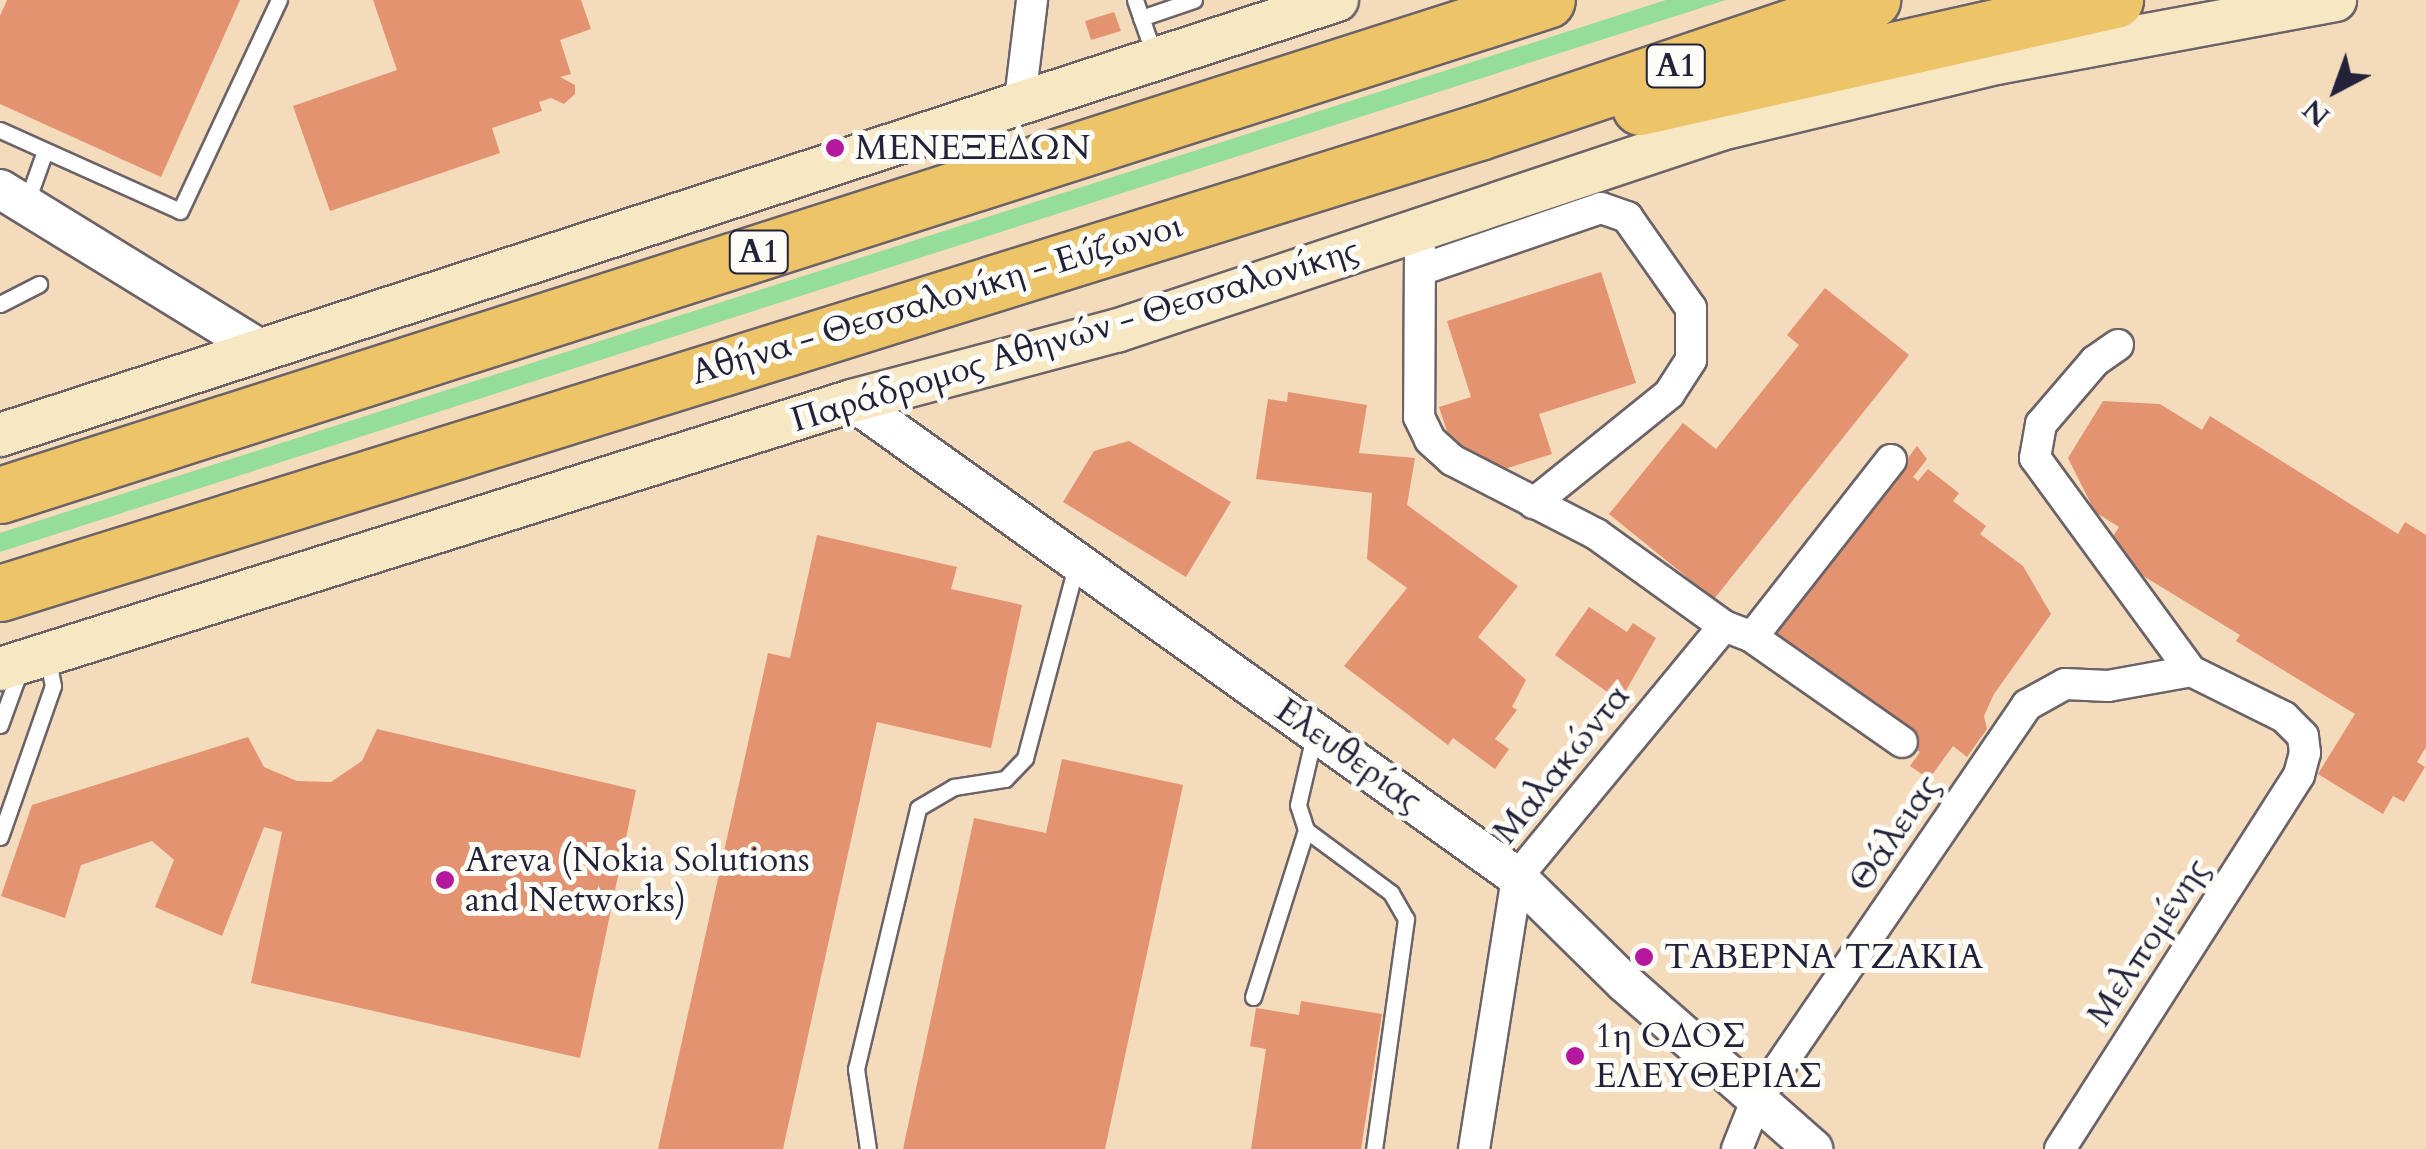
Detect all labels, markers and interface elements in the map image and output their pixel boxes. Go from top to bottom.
road number: Α1 [1644,39,1708,93]
north arrow [2286,40,2386,140]
text: N [2295,90,2338,135]
place label: ΜΕΝΕΞΕΔΩΝ [855,127,1090,169]
marker: ΜΕΝΕΞΕΔΩΝ [824,137,846,159]
street label: Αθήνα - Θεσσαλονίκη - Εύζωνοι [686,204,1188,394]
road number: Α1 [726,225,792,279]
street label: Παράδρομος Αθηνών - Θεσσαλονίκης [786,229,1364,441]
street label: Μαλακώντα [1484,676,1638,852]
street label: Ελευθερίας [1268,689,1430,821]
street label: Θάλειας [1840,766,1948,900]
place label: Areva (Nokia Solutions and Networks) [465,839,810,921]
street label: Μελπομένης [2078,850,2218,1034]
marker: Areva (Nokia Solutions and Networks) [434,869,456,891]
place label: ΤΑΒΕΡΝΑ ΤΖΑΚΙΑ [1664,936,1983,978]
marker: ΤΑΒΕΡΝΑ ΤΖΑΚΙΑ [1633,946,1655,968]
place label: 1η ΟΔΟΣ ΕΛΕΥΘΕΡΙΑΣ [1595,1015,1822,1097]
marker: 1η ΟΔΟΣ ΕΛΕΥΘΕΡΙΑΣ [1564,1045,1586,1067]

